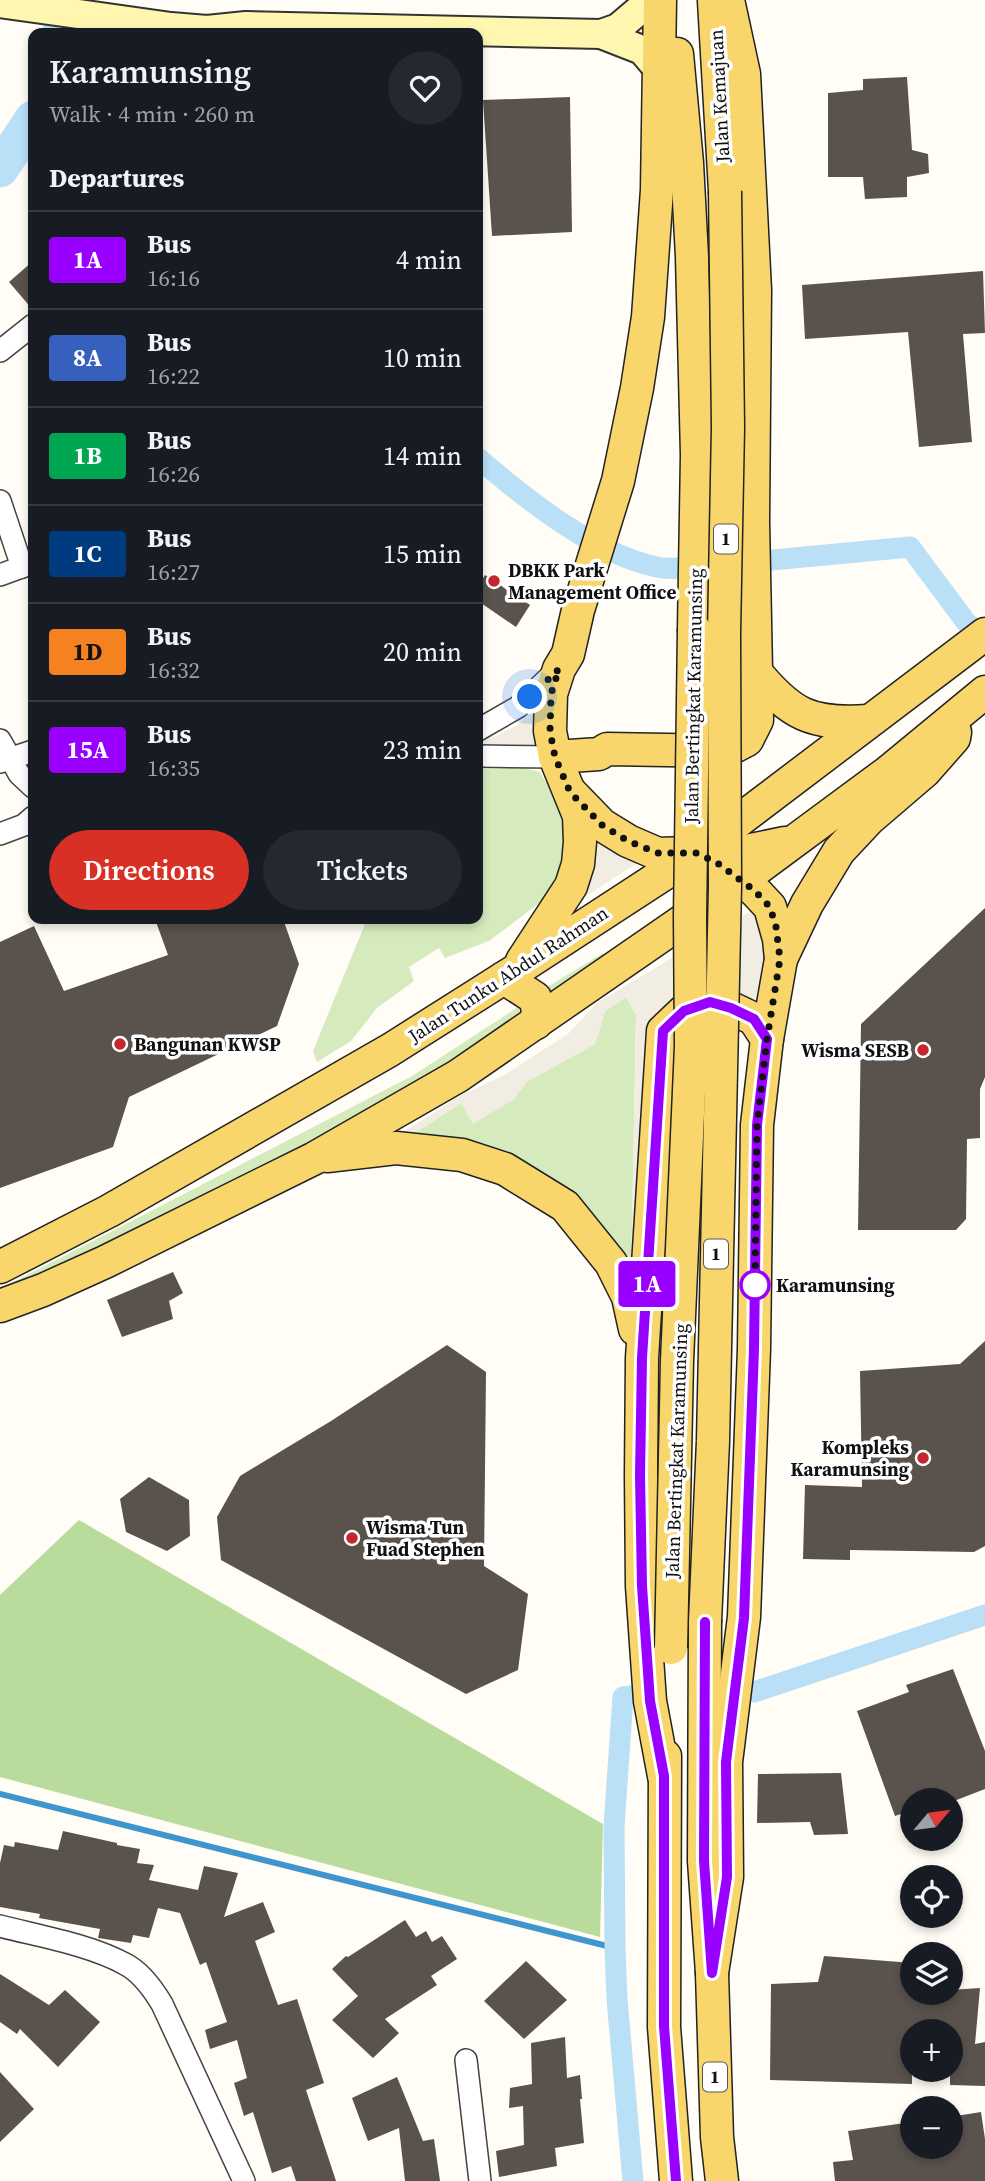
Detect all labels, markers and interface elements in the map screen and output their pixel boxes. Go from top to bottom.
street label: Jalan Kemajuan [703,29,736,164]
text: Karamunsing [49,49,251,94]
button: heart [388,51,462,125]
text: Walk · 4 min · 260 m [49,98,255,130]
text: Departures [49,160,184,196]
text: Bus [147,226,191,262]
text: 4 min [396,242,462,278]
text: 1A [73,243,102,276]
text: 16:16 [147,262,200,294]
text: Bus [147,324,191,360]
text: 10 min [383,340,462,376]
text: 8A [73,341,102,374]
text: 16:22 [147,360,200,392]
text: Bus [147,422,191,458]
text: 14 min [383,438,462,474]
text: 1B [73,439,102,472]
text: 16:26 [147,458,200,490]
text: Bus [147,520,191,556]
road number: 1 [714,524,738,554]
text: 15 min [383,536,462,572]
text: 1C [74,537,101,570]
text: 16:27 [147,556,200,588]
place label: DBKK Park Management Office [508,557,676,605]
street label: Jalan Bertingkat Karamunsing [678,568,708,825]
marker: DBKK Park Management Office [486,573,502,589]
text: Bus [147,618,191,654]
text: 20 min [383,634,462,670]
text: 1D [73,635,102,668]
text: 16:32 [147,654,200,686]
your location [512,679,547,714]
text: Bus [147,716,191,752]
text: 23 min [383,732,462,768]
text: 15A [66,733,109,766]
text: 16:35 [147,752,200,784]
button: Directions [49,830,249,910]
button: Tickets [263,830,462,910]
street label: Jalan Tunku Abdul Rahman [402,900,613,1049]
place label: Bangunan KWSP [134,1031,281,1057]
marker: Bangunan KWSP [112,1036,128,1052]
place label: Wisma SESB [801,1037,909,1063]
marker: Wisma SESB [915,1042,931,1058]
road number: 1 [704,1240,728,1268]
line badge: 1A [616,1261,678,1307]
text: 1A [632,1267,662,1300]
marker: Karamunsing [740,1270,770,1300]
place label: Karamunsing [776,1272,895,1298]
street label: Jalan Bertingkat Karamunsing [659,1323,693,1580]
place label: Kompleks Karamunsing [790,1434,910,1482]
marker: Kompleks Karamunsing [915,1450,931,1466]
place label: Wisma Tun Fuad Stephen [366,1514,485,1562]
marker: Wisma Tun Fuad Stephen [344,1530,360,1546]
north arrow [900,1788,962,1852]
map controls [900,1788,963,2159]
button: locate [900,1865,963,1928]
button: layers [900,1942,963,2005]
button: + [900,2019,963,2082]
road number: 1 [703,2062,727,2092]
button: − [900,2096,963,2159]

